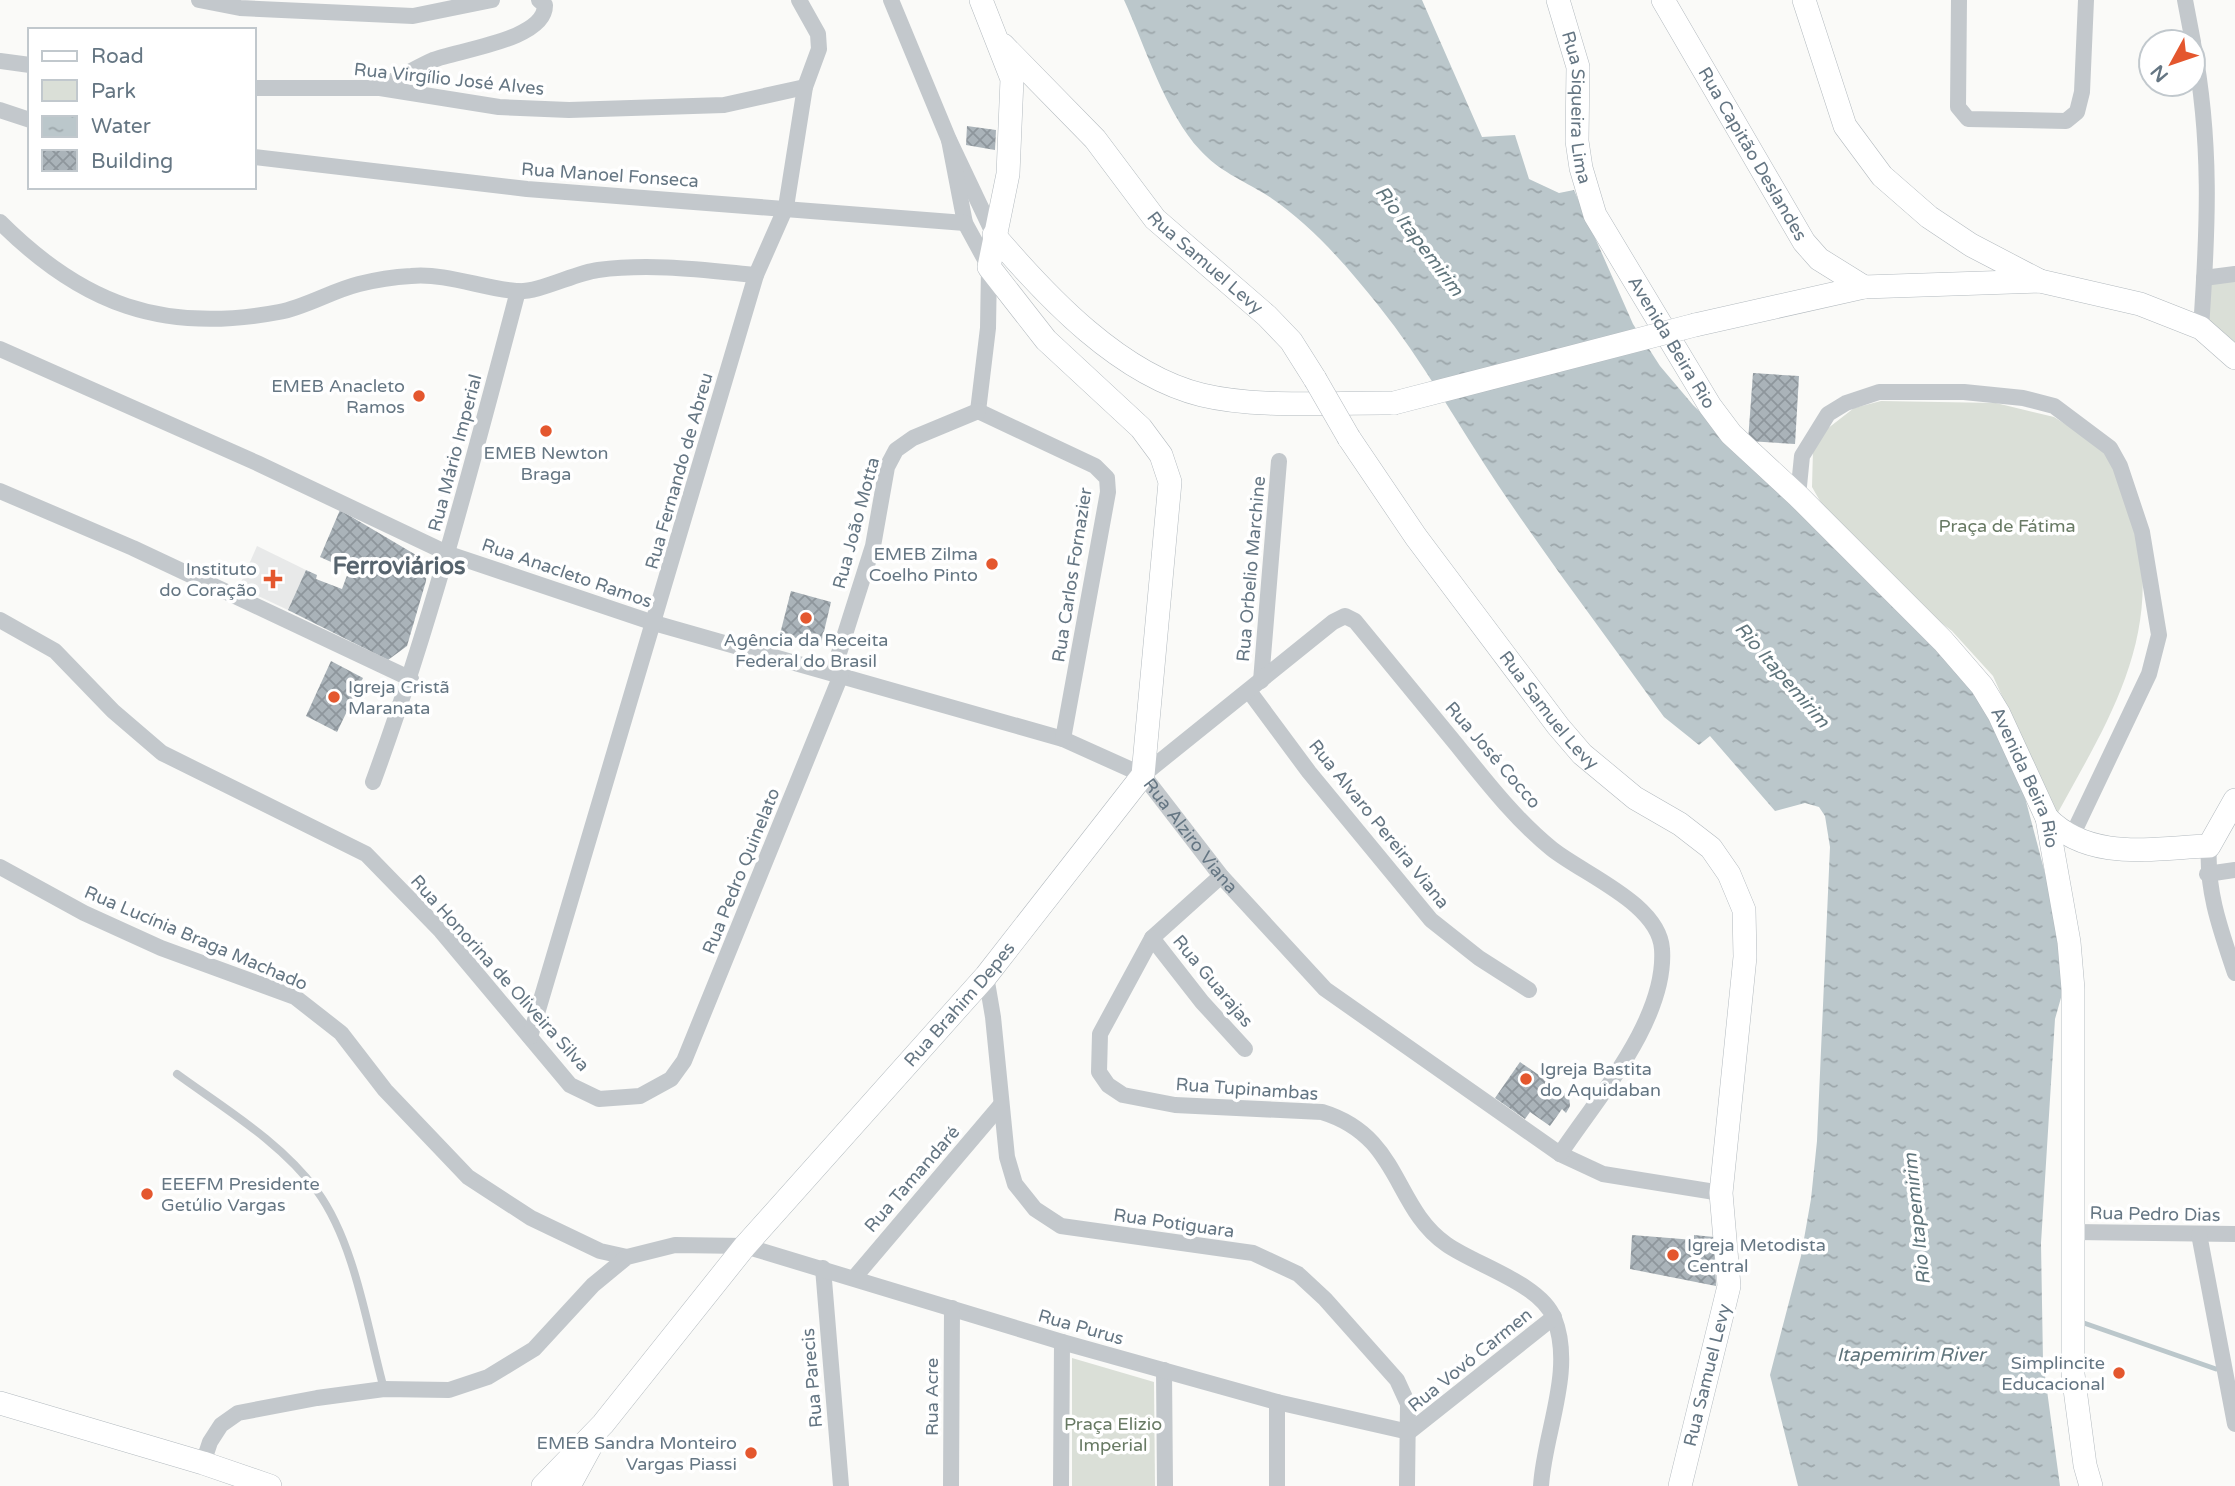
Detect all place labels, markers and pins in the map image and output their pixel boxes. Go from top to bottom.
place label: EMEB Anacleto Ramos [271,375,405,418]
marker: EMEB Anacleto Ramos [411,388,427,404]
marker: EMEB Newton Braga [538,423,554,439]
place label: EMEB Newton Braga [483,442,609,485]
place label: EMEB Zilma Coelho Pinto [869,543,978,586]
marker: EMEB Zilma Coelho Pinto [984,556,1000,572]
place label: Instituto do Coração [159,558,257,601]
marker: Instituto do Coração [263,569,283,589]
marker: Agência da Receita Federal do Brasil [798,610,814,626]
place label: Agência da Receita Federal do Brasil [724,629,888,672]
place label: Igreja Cristã Maranata [348,676,450,719]
marker: Igreja Cristã Maranata [326,689,342,705]
place label: Igreja Bastita do Aquidaban [1540,1058,1661,1101]
marker: Igreja Bastita do Aquidaban [1518,1071,1534,1087]
place label: EEEFM Presidente Getúlio Vargas [161,1173,320,1216]
marker: EEEFM Presidente Getúlio Vargas [139,1186,155,1202]
place label: Igreja Metodista Central [1687,1234,1826,1277]
marker: Igreja Metodista Central [1665,1247,1681,1263]
place label: Simplincite Educacional [2001,1352,2105,1395]
marker: Simplincite Educacional [2111,1365,2127,1381]
place label: EMEB Sandra Monteiro Vargas Piassi [536,1432,737,1475]
marker: EMEB Sandra Monteiro Vargas Piassi [743,1445,759,1461]

